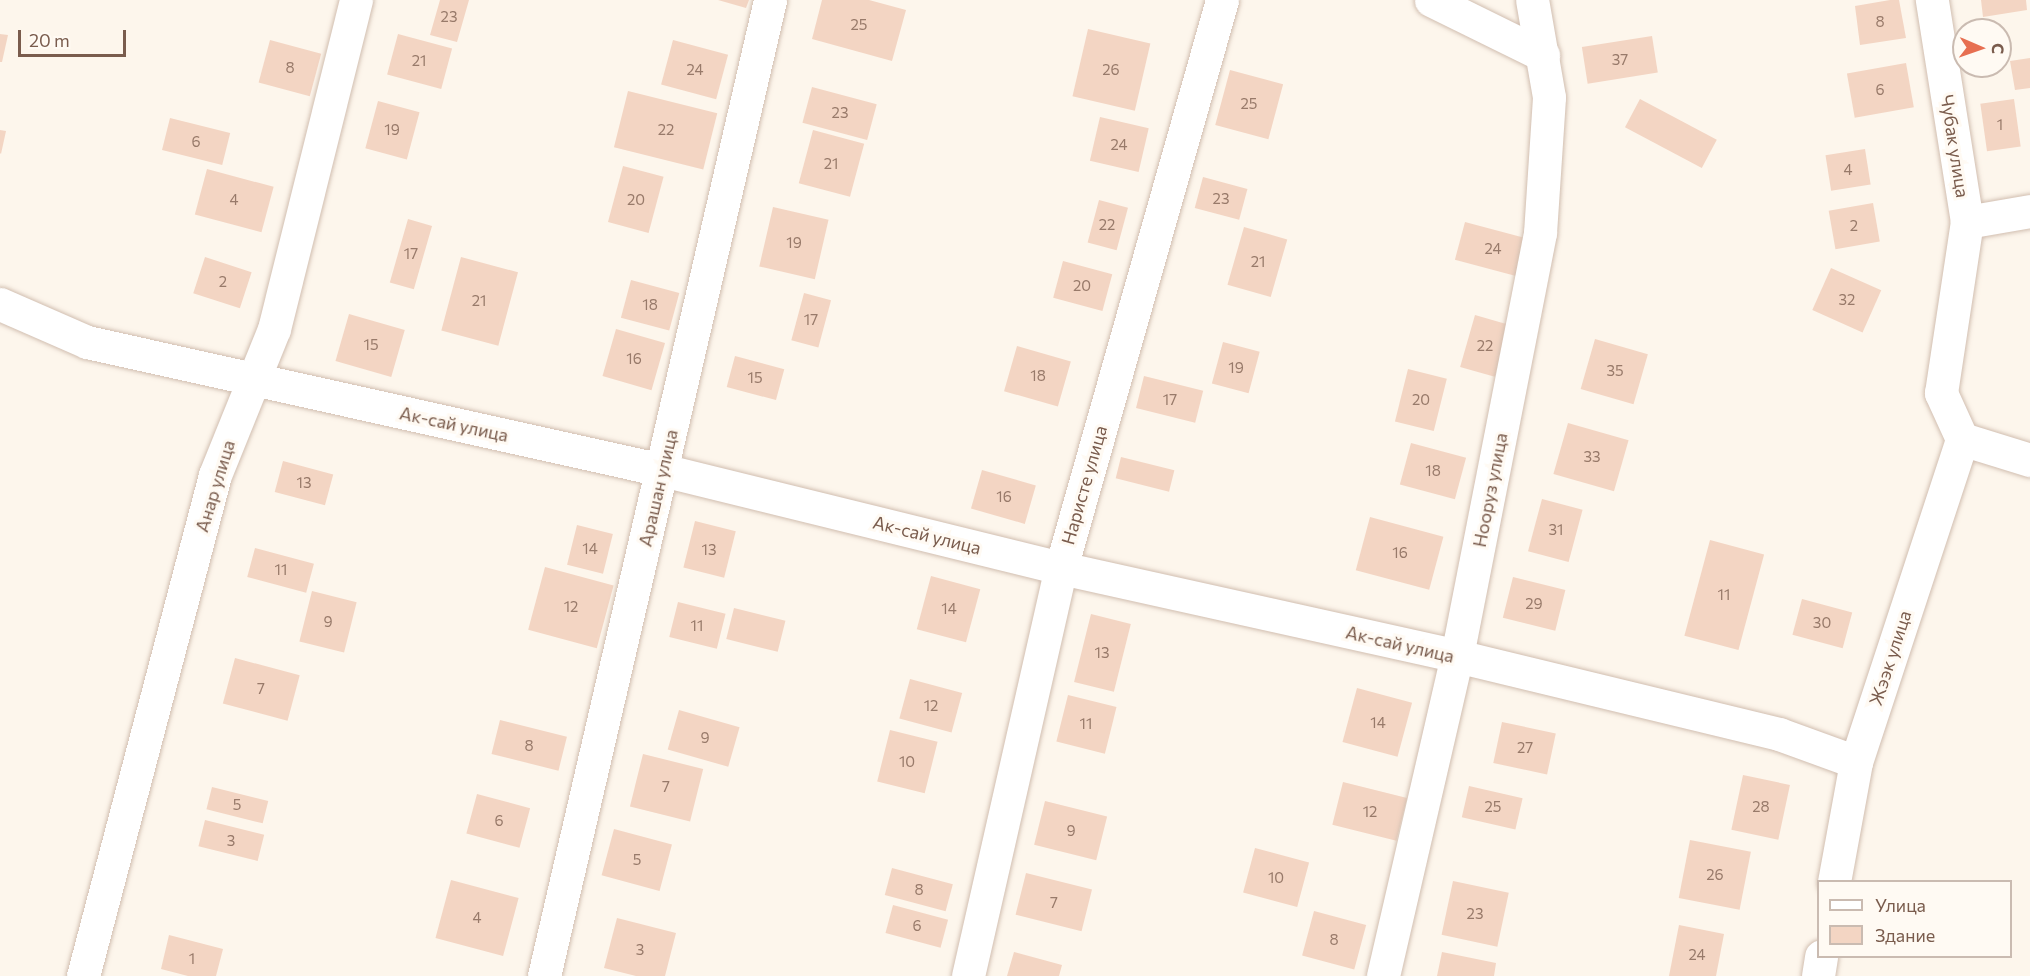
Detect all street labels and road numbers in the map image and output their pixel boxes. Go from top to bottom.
street label: Чубак улица [1936,93,1974,199]
street label: Ак-сай улица [398,402,510,446]
street label: Наристе улица [1057,423,1111,547]
street label: Арашан улица [634,427,682,549]
street label: Нооруз улица [1468,431,1512,549]
street label: Анар улица [191,437,239,535]
street label: Ак-сай улица [871,511,983,559]
street label: Жээк улица [1864,608,1916,708]
street label: Ак-сай улица [1344,621,1456,667]

